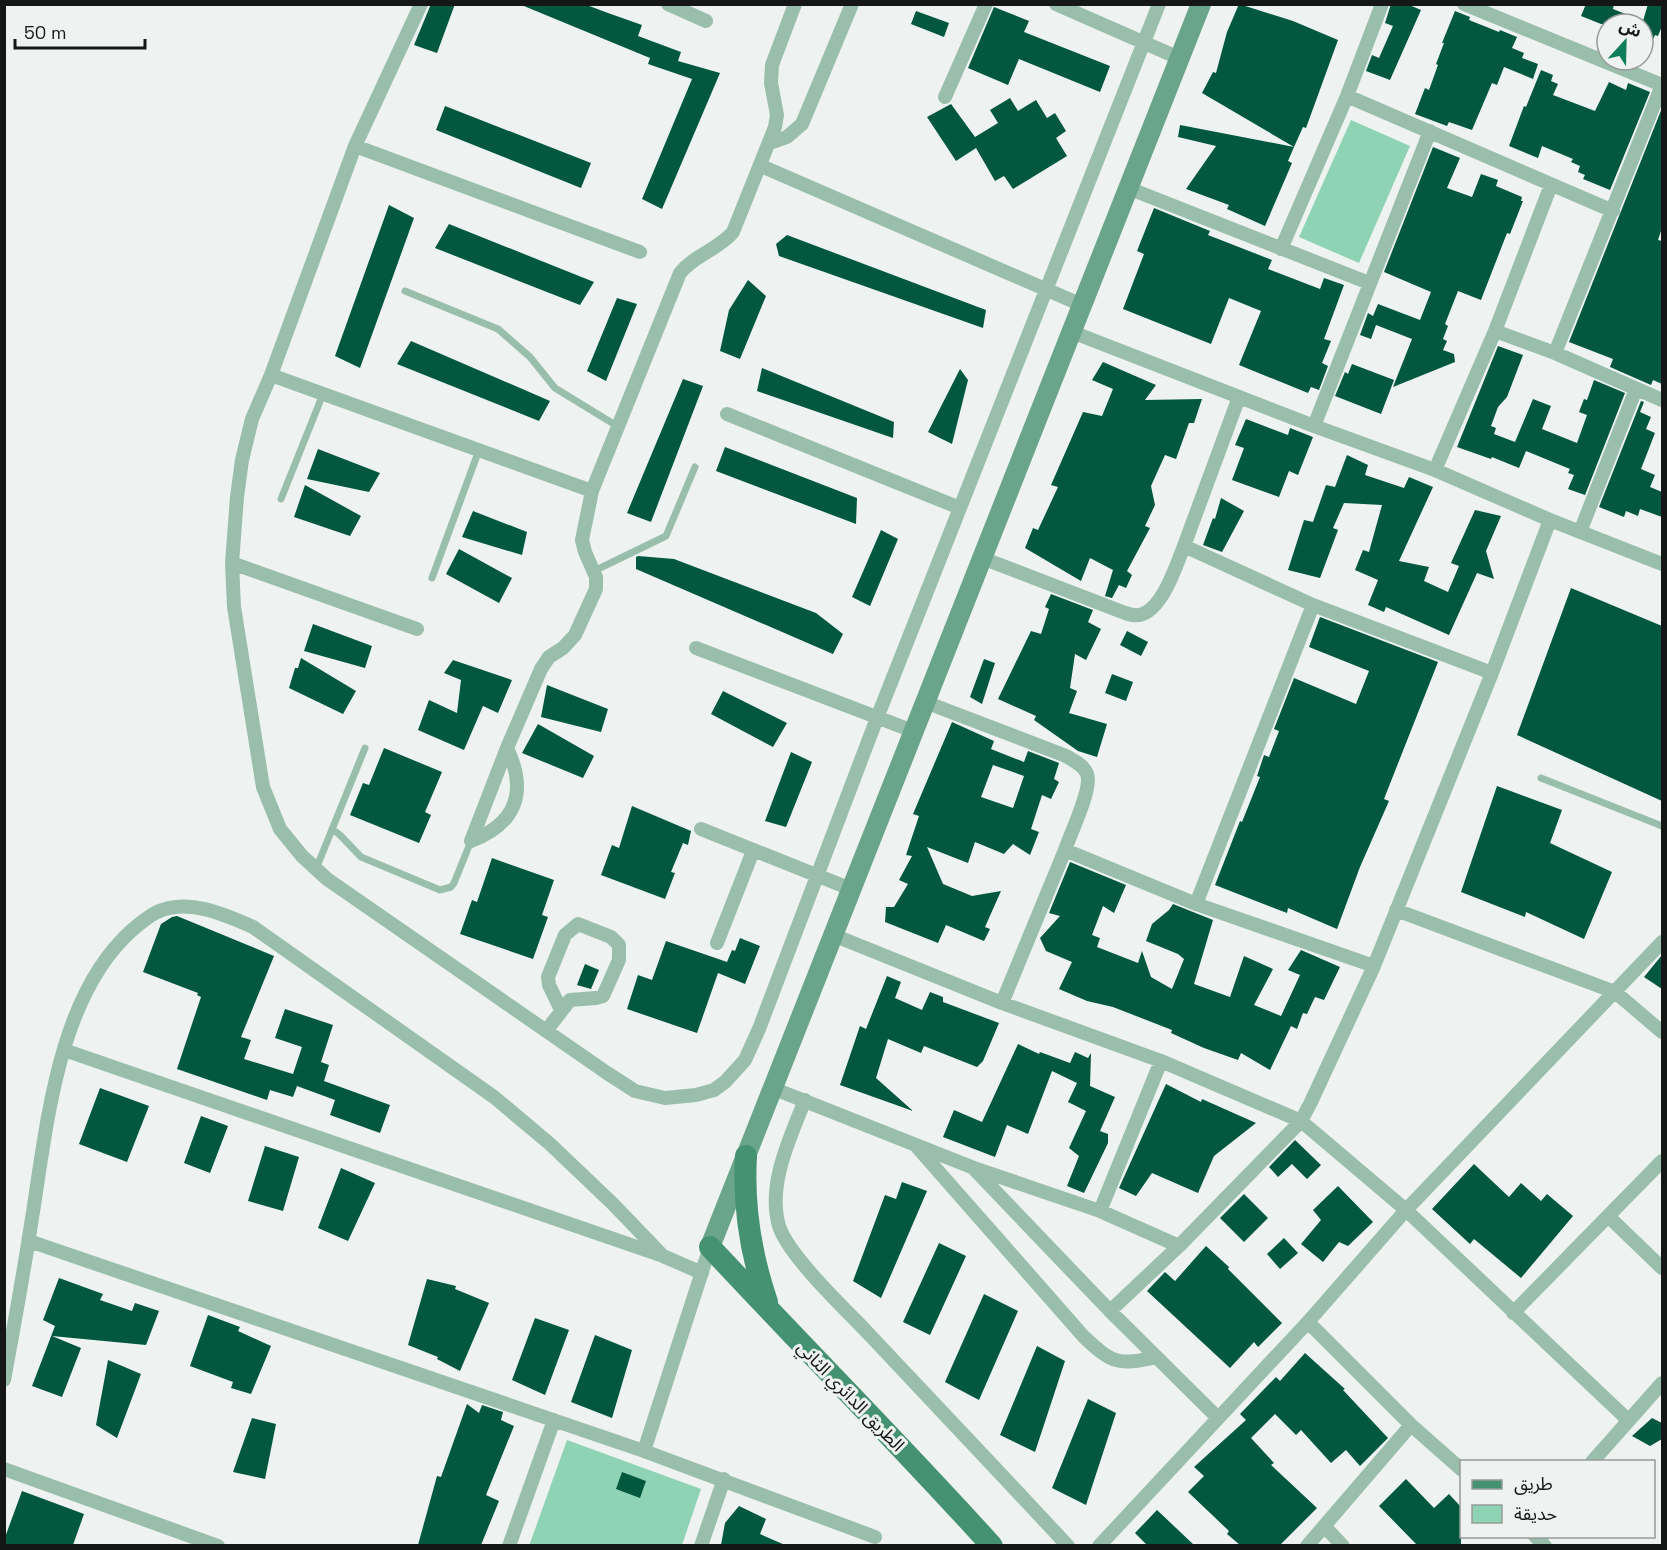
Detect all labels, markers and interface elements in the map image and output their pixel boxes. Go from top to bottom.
scale bar [15,12,146,50]
north arrow [1595,12,1655,72]
text: ش [1616,15,1645,42]
text: 50 m [24,21,66,44]
street label: الطريق الدائري الثاني [791,1336,910,1458]
legend [1460,1460,1655,1538]
text: طريق [1514,1472,1553,1495]
text: حديقة [1514,1502,1557,1525]

